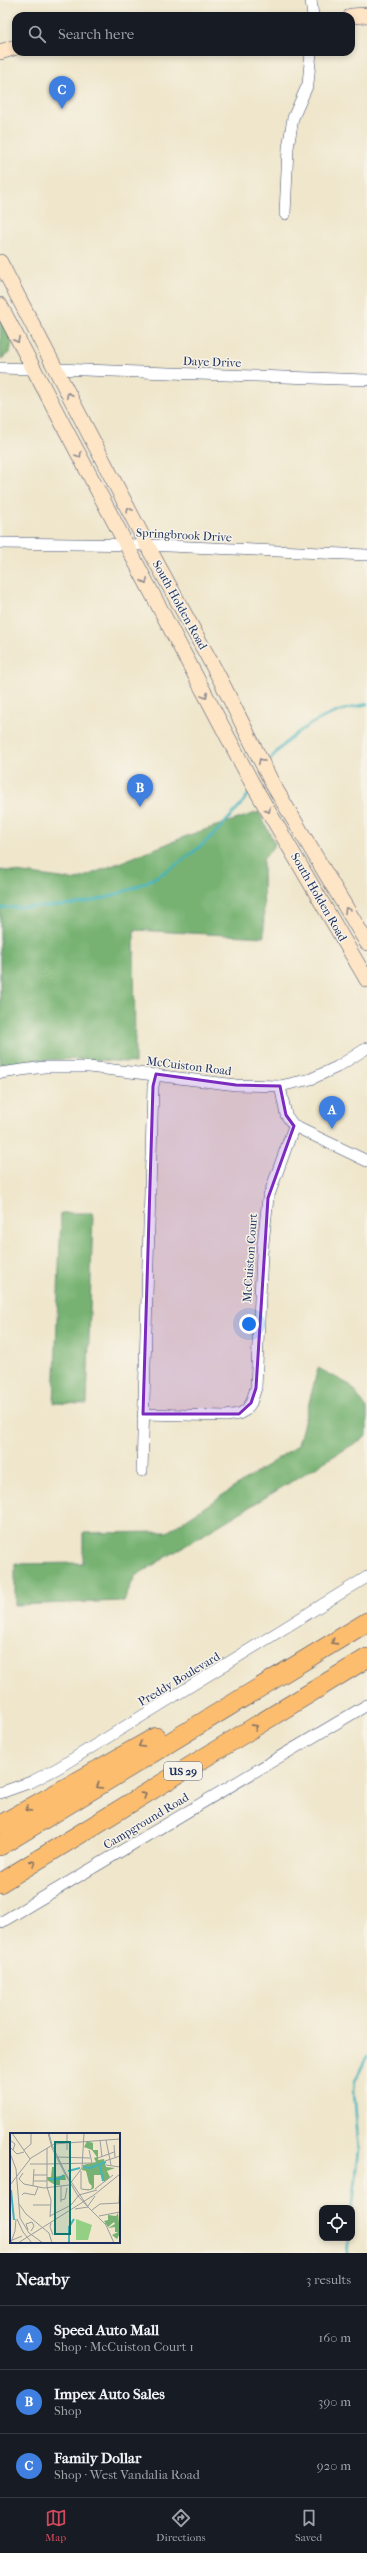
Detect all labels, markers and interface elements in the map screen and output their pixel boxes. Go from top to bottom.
search box [12,12,355,56]
icon: search [26,23,48,45]
text: Search here [58,25,134,43]
pin: C [49,76,75,109]
one-way arrow [13,336,20,343]
street label: Daye Drive [183,354,242,370]
one-way arrow [66,391,74,399]
one-way arrow [74,450,82,458]
one-way arrow [126,507,134,514]
street label: Springbrook Drive [136,525,232,545]
street label: South Holden Road [150,558,211,652]
one-way arrow [140,576,148,584]
one-way arrow [201,691,208,699]
one-way arrow [258,758,266,765]
pin: B [127,774,153,807]
one-way arrow [263,806,270,813]
street label: South Holden Road [288,850,350,944]
one-way arrow [345,907,352,914]
street label: McCuiston Road [146,1054,233,1078]
pin: A [319,1096,345,1129]
street label: McCuiston Court [240,1212,260,1303]
your location [239,1314,259,1334]
one-way arrow [331,1637,338,1645]
street label: Preddy Boulevard [136,1649,223,1709]
one-way arrow [251,1724,258,1731]
one-way arrow [138,1741,145,1748]
road number: US 29 [164,1762,202,1780]
one-way arrow [96,1781,103,1789]
street label: Campground Road [101,1790,192,1852]
one-way arrow [140,1792,147,1799]
one-way arrow [25,1805,32,1812]
one-way arrow [29,1860,36,1868]
inset map [10,2133,120,2243]
map controls [319,2205,355,2241]
button: locate [319,2205,355,2241]
text: Nearby [16,2269,70,2289]
text: 3 results [306,2272,351,2287]
text: Speed Auto Mall [54,2321,159,2339]
text: A [25,2330,33,2345]
text: 160 m [319,2330,351,2345]
text: Shop · McCuiston Court 1 [54,2339,194,2354]
text: Impex Auto Sales [54,2385,165,2403]
text: B [25,2394,33,2409]
text: 390 m [318,2394,351,2409]
text: Shop [54,2403,82,2418]
text: Family Dollar [54,2449,141,2467]
text: C [25,2458,33,2473]
text: 920 m [317,2458,351,2473]
text: Shop · West Vandalia Road [54,2467,200,2482]
tab: Map [45,2507,67,2544]
tab: Directions [156,2507,206,2544]
tab: Saved [295,2507,322,2544]

